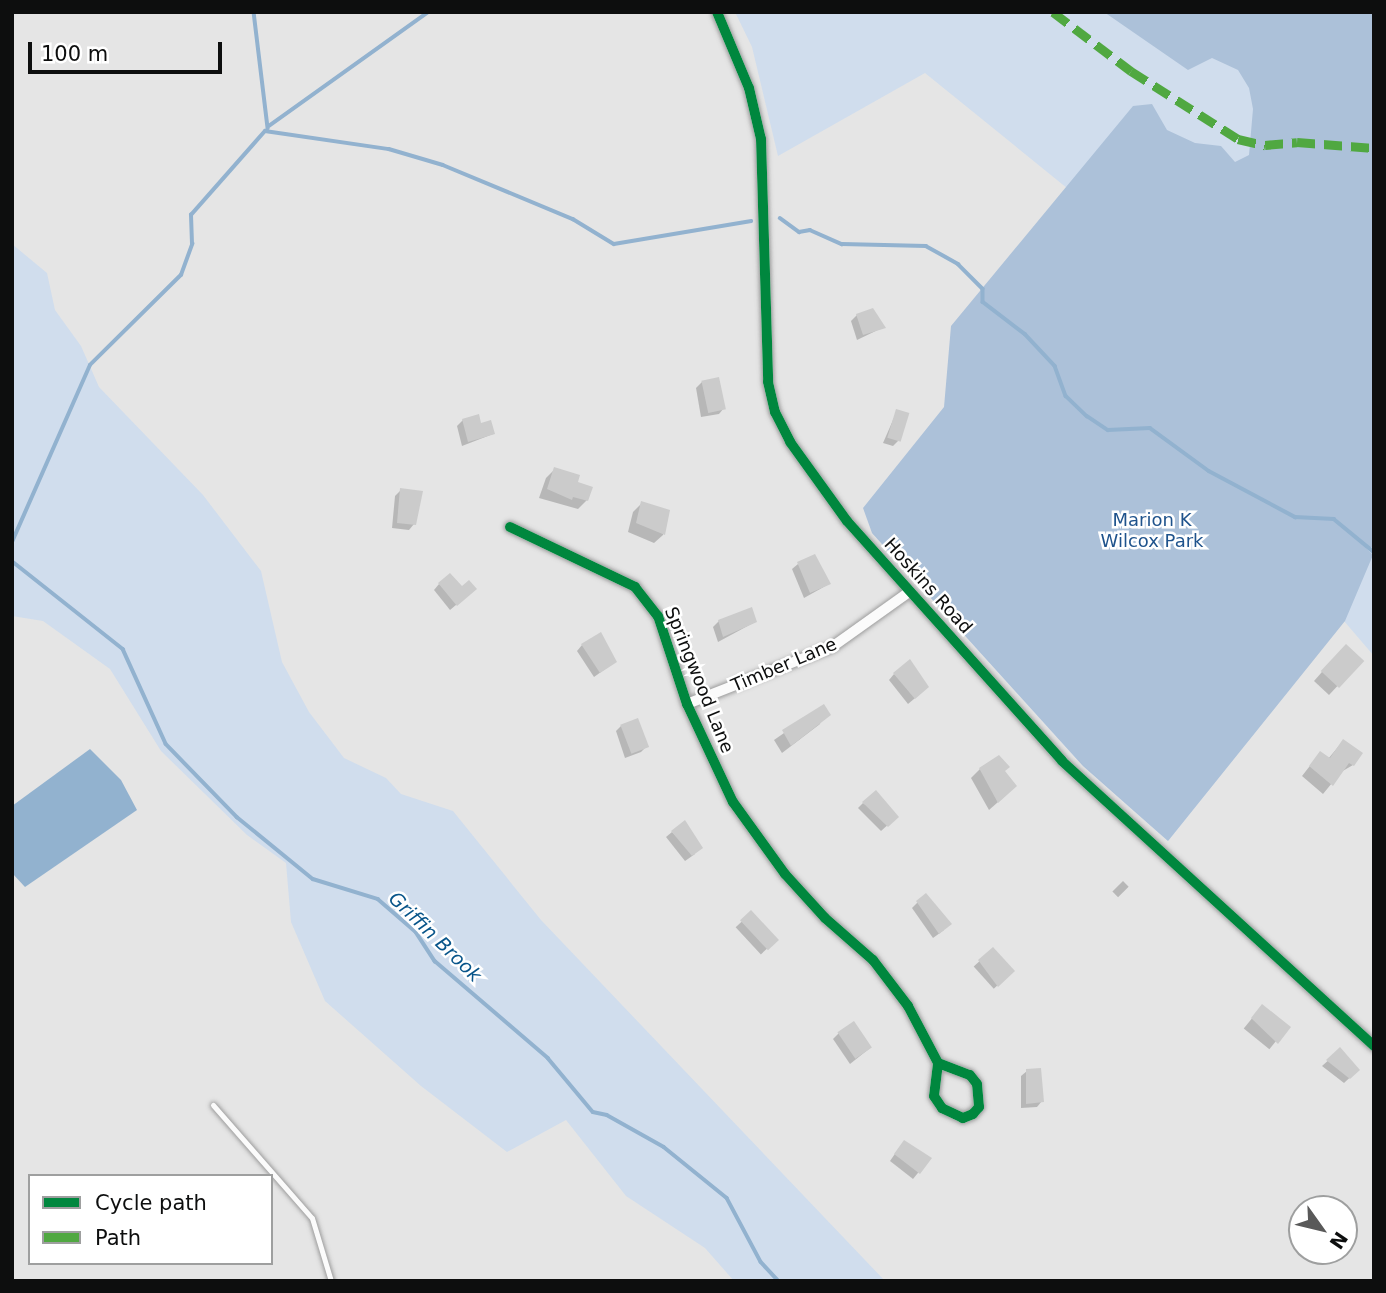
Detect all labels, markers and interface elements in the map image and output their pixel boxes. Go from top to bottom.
scale bar [32,28,226,72]
text: 100 m [41,42,108,66]
park label: Marion K Wilcox Park [1100,510,1204,552]
street label: Hoskins Road [879,534,977,638]
street label: Springwood Lane [660,604,738,756]
street label: Timber Lane [728,633,840,697]
water label: Griffin Brook [384,887,486,987]
legend [28,1174,273,1265]
text: Cycle path [95,1191,207,1215]
north arrow [1288,1195,1358,1265]
text: Path [95,1226,141,1250]
text: N [1325,1228,1352,1253]

